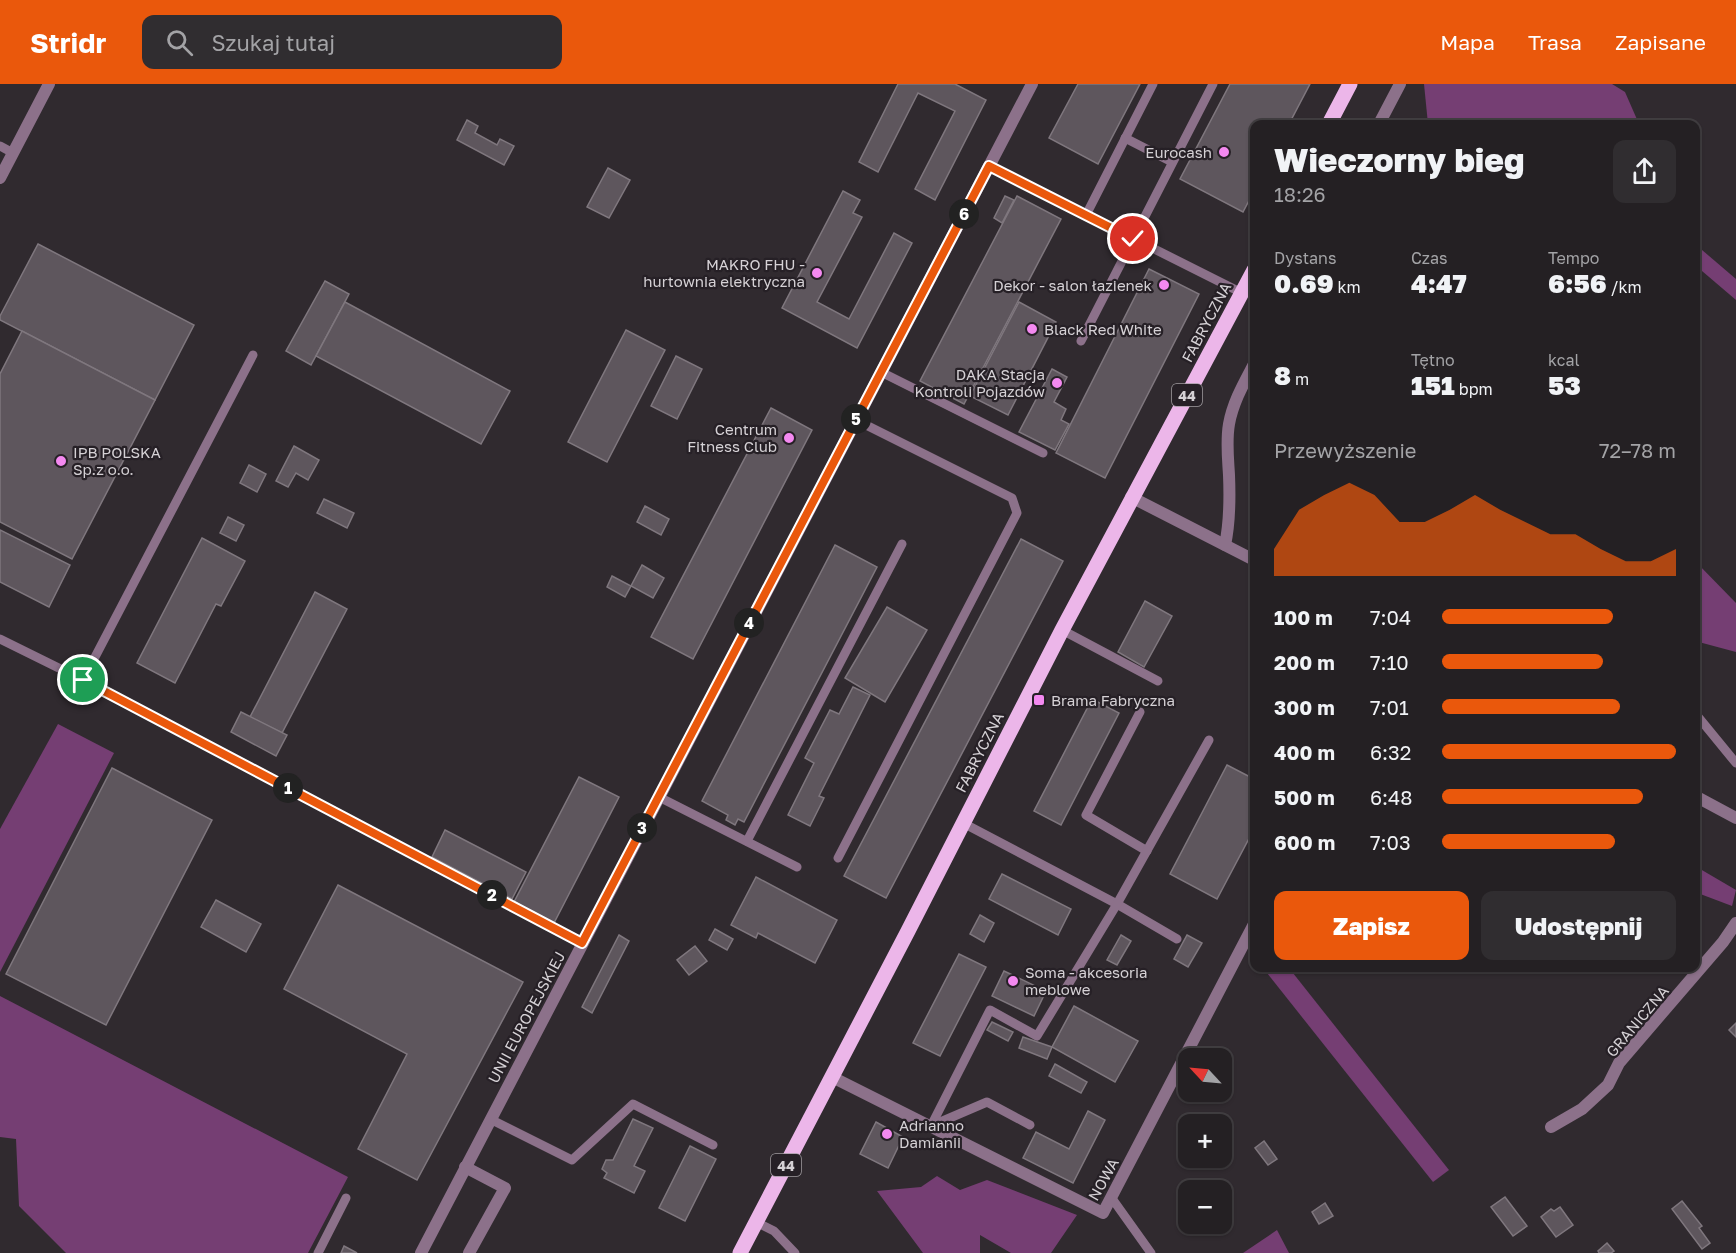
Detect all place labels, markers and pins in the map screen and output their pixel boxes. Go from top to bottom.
place label: Eurocash [1145,143,1212,161]
marker: Eurocash [1217,145,1231,159]
pin: 6 [949,199,979,229]
pin [1107,213,1158,264]
place label: MAKRO FHU - hurtownia elektryczna [643,255,805,290]
marker: MAKRO FHU - hurtownia elektryczna [810,266,824,280]
place label: Dekor - salon łazienek [993,276,1153,294]
marker: Dekor - salon łazienek [1157,278,1171,292]
place label: Black Red White [1044,320,1162,338]
marker: Black Red White [1025,322,1039,336]
place label: DAKA Stacja Kontroli Pojazdów [915,365,1045,400]
marker: DAKA Stacja Kontroli Pojazdów [1050,376,1064,390]
pin: 5 [841,404,871,434]
place label: Centrum Fitness Club [687,420,777,455]
marker: Centrum Fitness Club [782,431,796,445]
place label: IPB POLSKA Sp.z o.o. [73,443,161,478]
marker: IPB POLSKA Sp.z o.o. [54,454,68,468]
pin: 4 [734,608,764,638]
pin [57,654,108,705]
place label: Brama Fabryczna [1051,691,1175,709]
marker: Brama Fabryczna [1032,693,1046,707]
pin: 1 [273,773,303,803]
pin: 3 [627,813,657,843]
pin: 2 [477,880,507,910]
place label: Soma - akcesoria meblowe [1025,963,1147,998]
marker: Soma - akcesoria meblowe [1006,974,1020,988]
place label: Adrianno Damianii [899,1116,964,1151]
marker: Adrianno Damianii [880,1127,894,1141]

